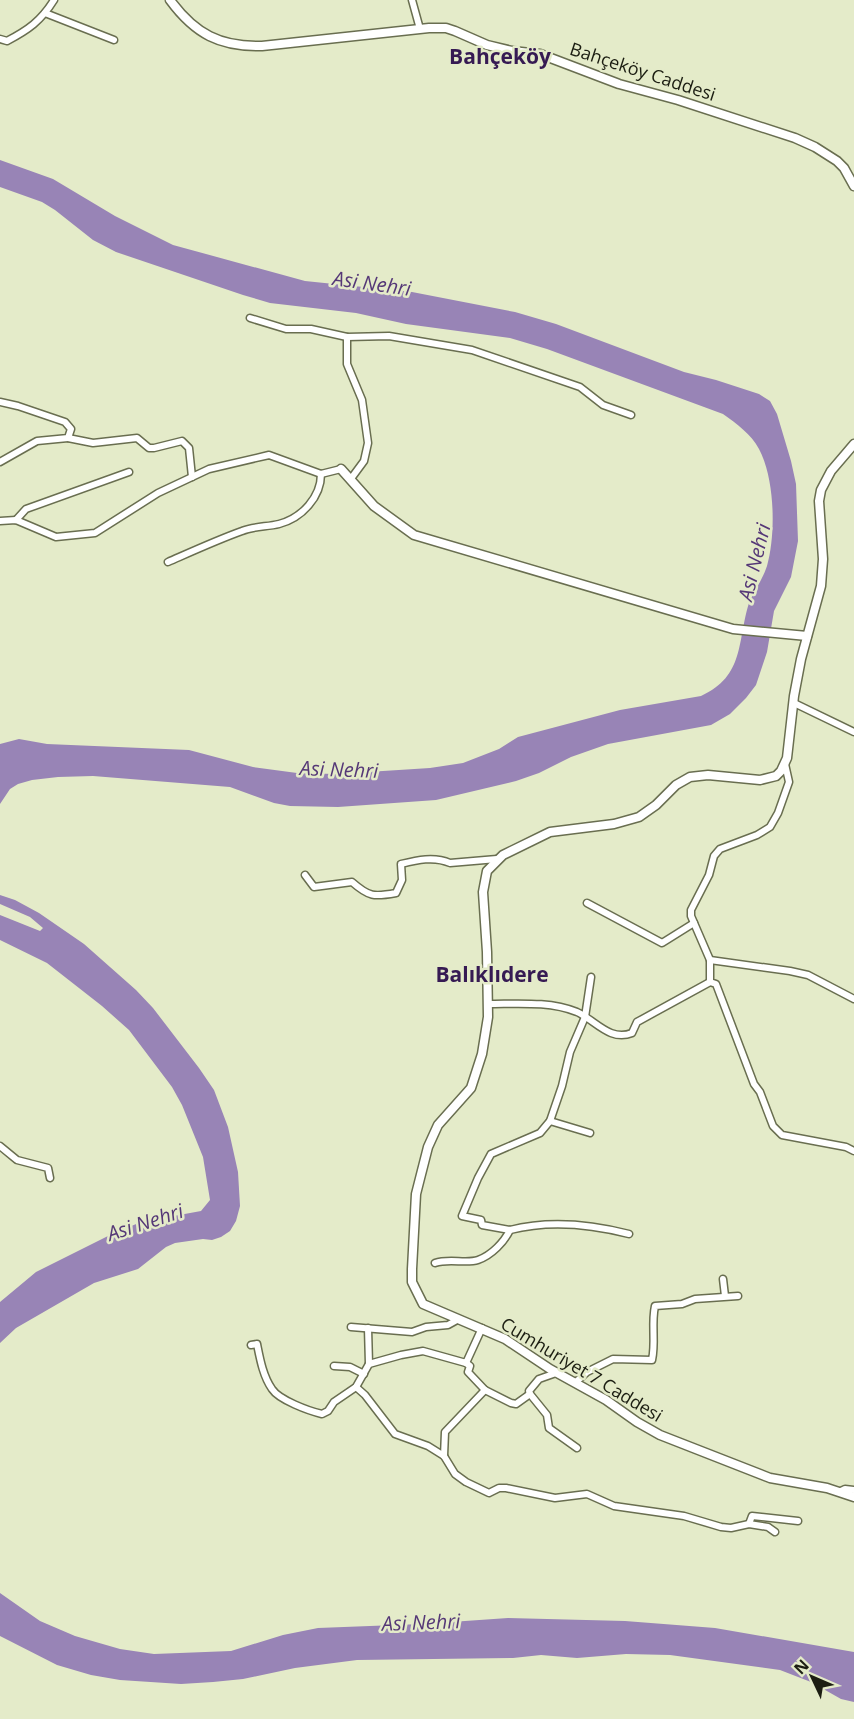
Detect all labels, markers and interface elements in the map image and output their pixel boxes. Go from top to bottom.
street label: Bahçeköy Caddesi [567,36,719,106]
district label: Bahçeköy [449,42,551,70]
water label: Asi Nehri [329,264,414,302]
water label: Asi Nehri [731,520,777,605]
water label: Asi Nehri [297,754,380,784]
district label: Balıklıdere [435,960,549,988]
water label: Asi Nehri [102,1197,187,1248]
street label: Cumhuriyet 7 Caddesi [497,1311,667,1427]
water label: Asi Nehri [379,1607,462,1637]
north arrow [782,1647,842,1707]
text: N [789,1654,814,1679]

